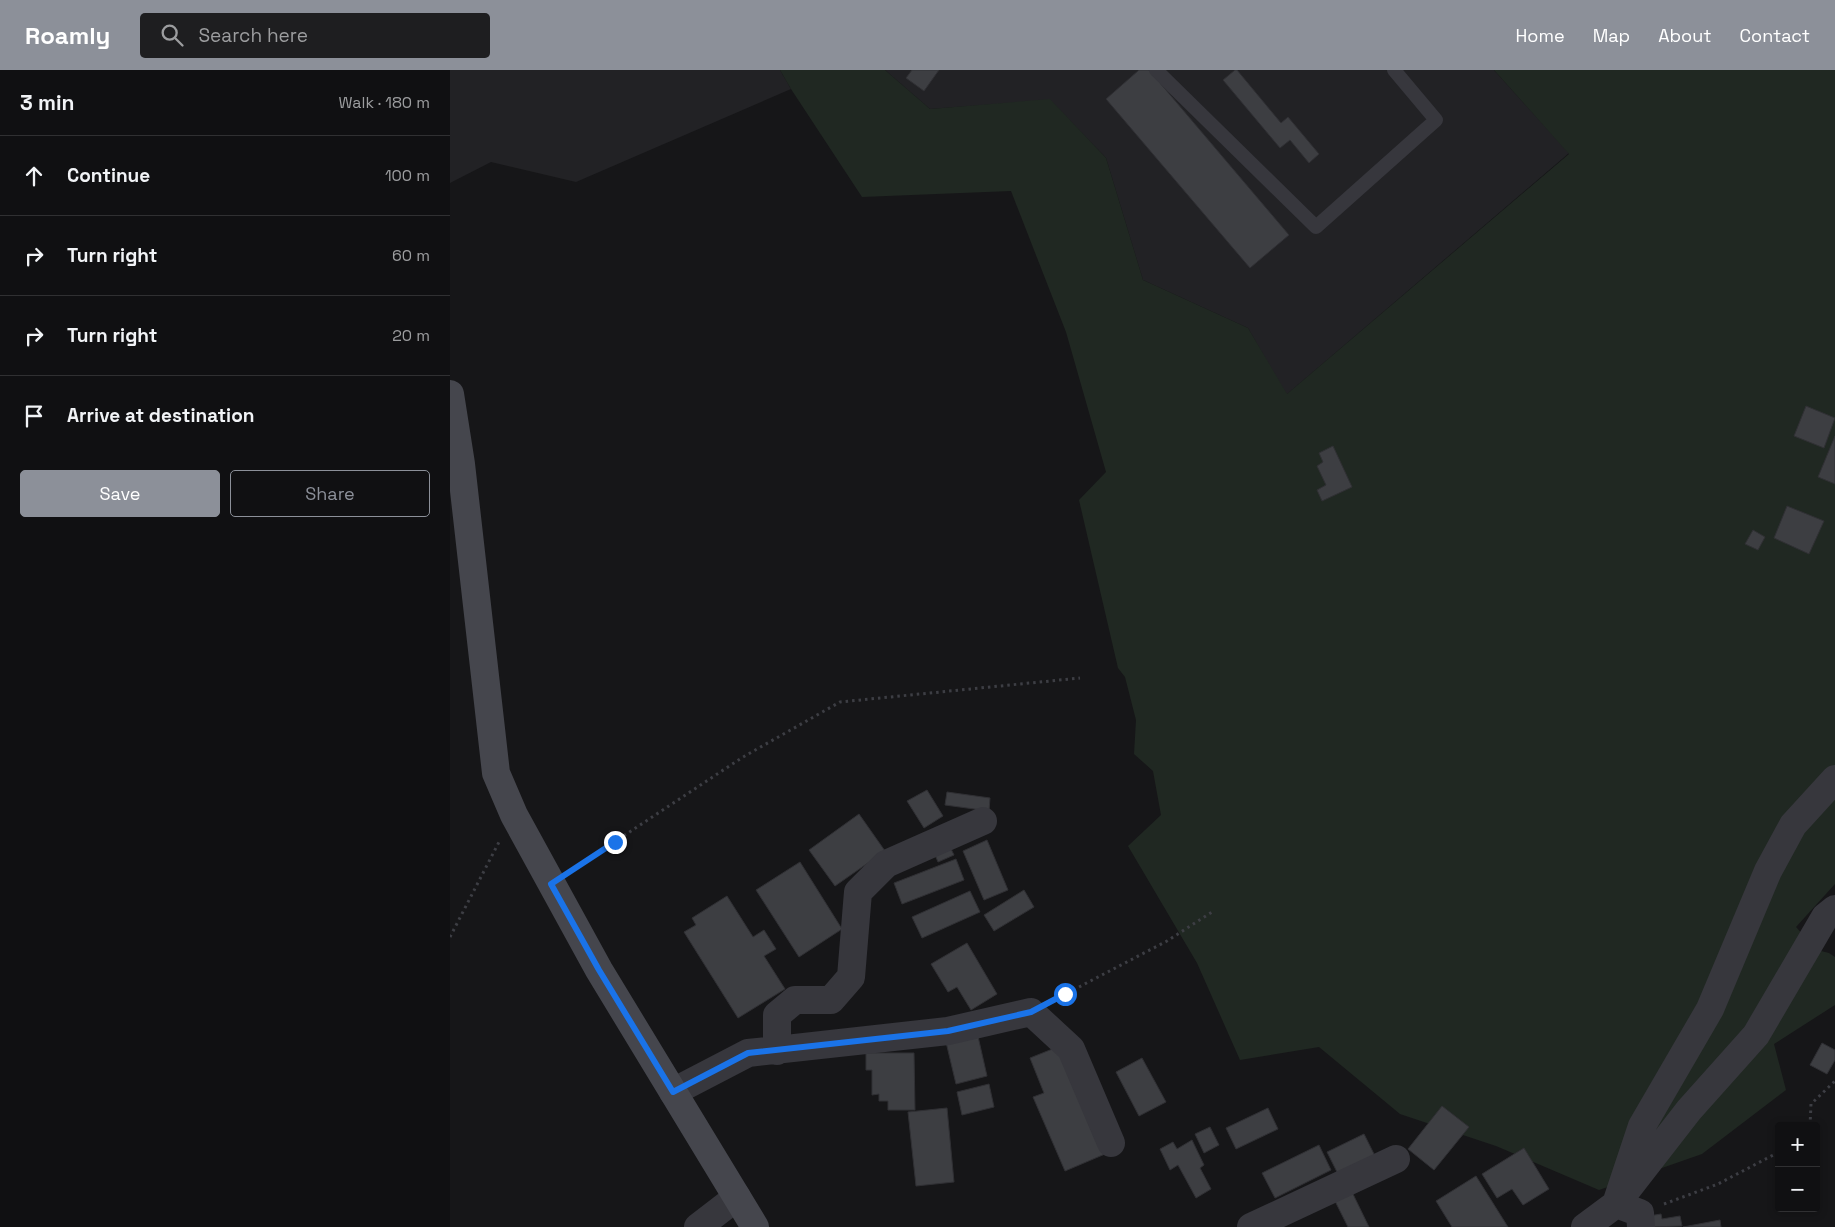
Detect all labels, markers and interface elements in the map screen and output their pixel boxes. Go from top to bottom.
search box [140,13,490,58]
text: Roamly [25,20,110,51]
icon: search [158,21,186,49]
text: Search here [198,23,308,48]
text: Home [1516,24,1565,47]
text: Map [1593,24,1630,47]
text: About [1658,24,1712,47]
text: Contact [1740,24,1810,47]
text: 3 min [20,89,75,116]
text: Walk · 180 m [338,92,430,113]
icon: ahead [20,162,48,190]
text: Continue [67,163,150,188]
text: 100 m [385,165,430,186]
icon: right [20,242,48,270]
text: Turn right [67,243,157,268]
text: 60 m [392,245,430,266]
icon: right [20,322,48,350]
text: Turn right [67,323,157,348]
text: 20 m [392,325,430,346]
icon: arrive [20,402,48,430]
text: Arrive at destination [67,403,255,428]
button: Save [20,470,220,517]
button: Share [230,470,430,517]
route end [604,831,627,854]
route start [1054,983,1077,1006]
map controls [1775,1122,1820,1212]
button: + [1775,1122,1820,1167]
button: − [1775,1167,1820,1212]

